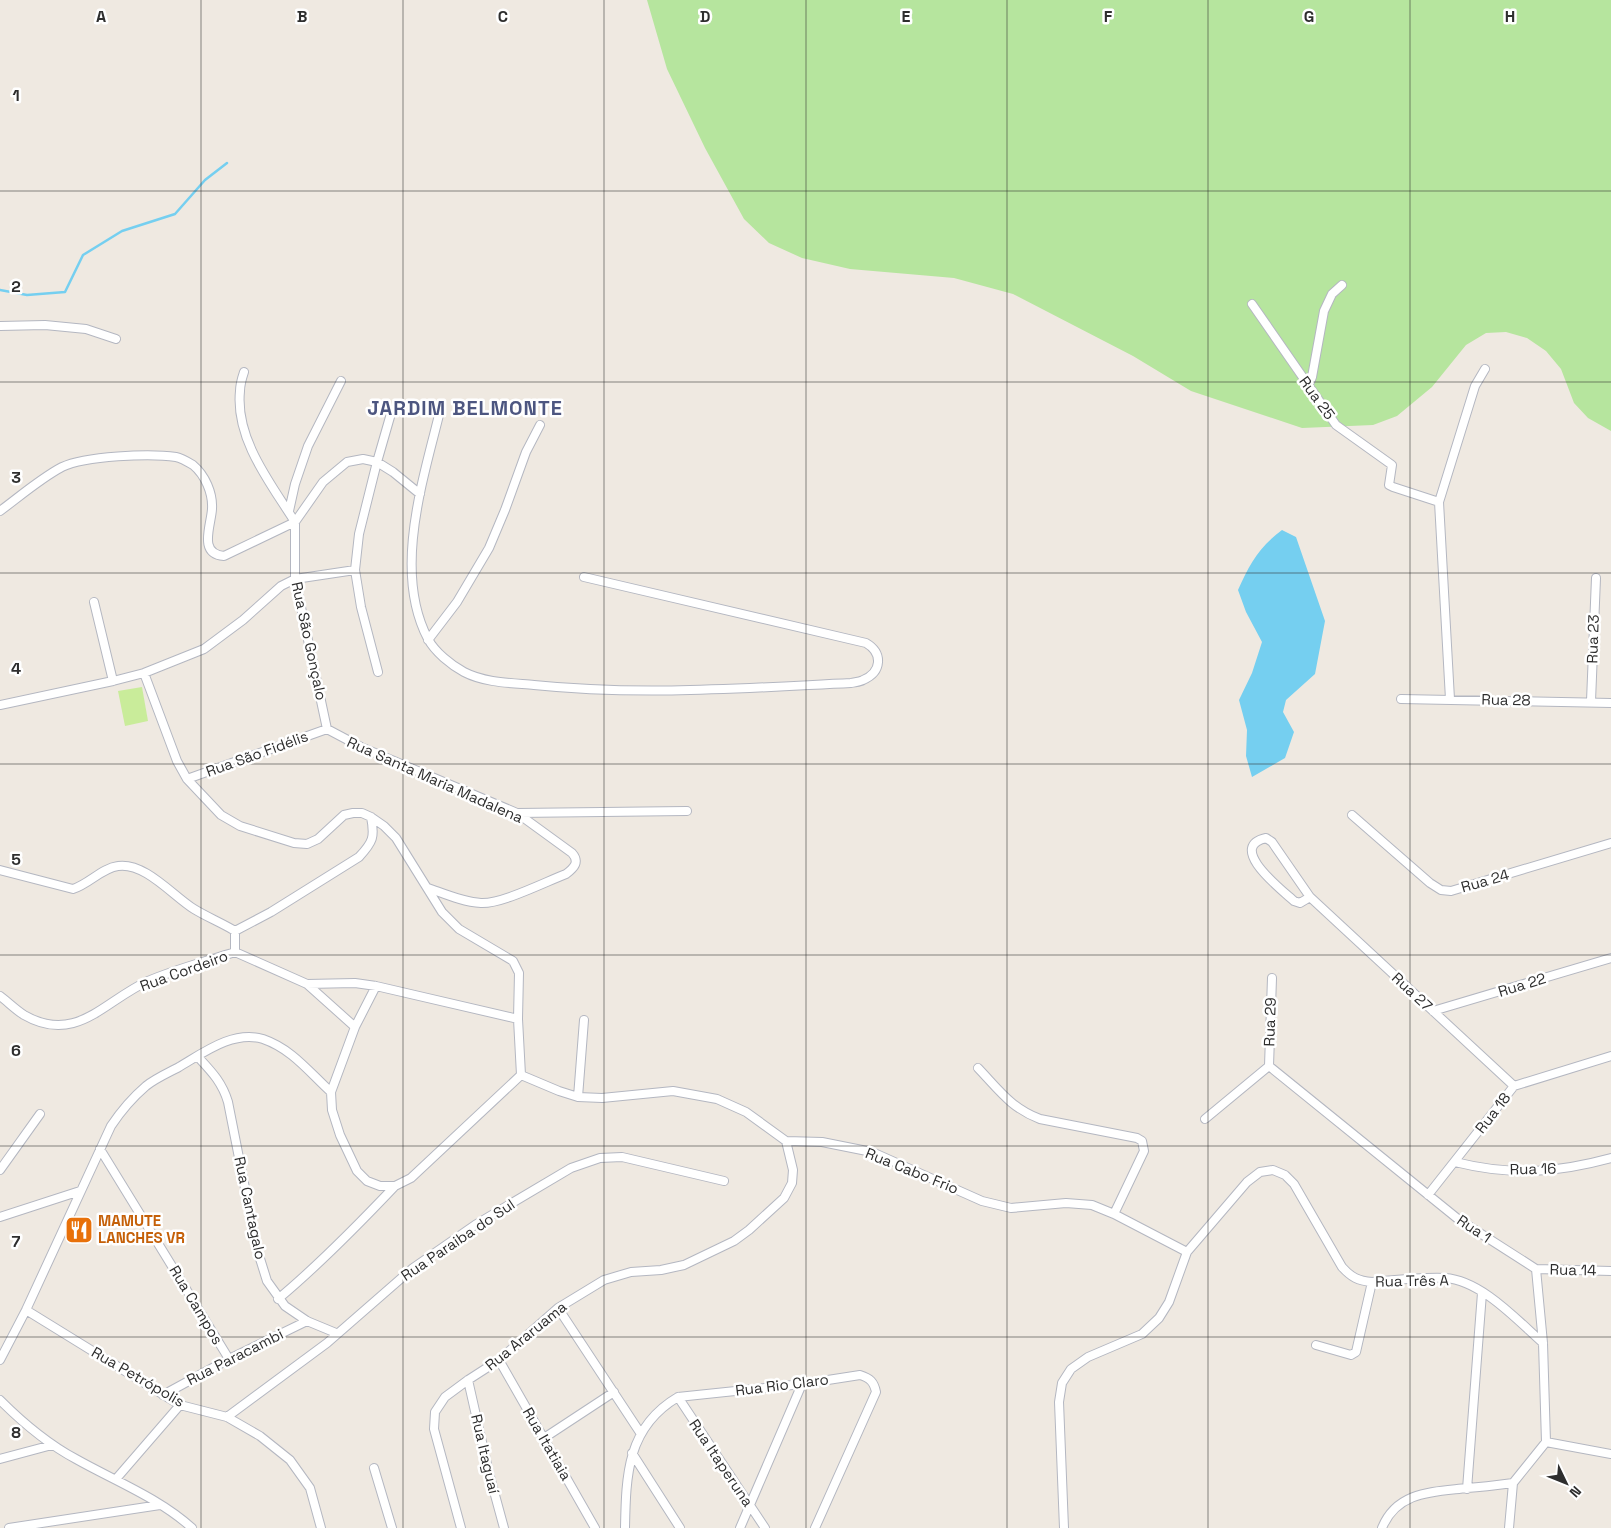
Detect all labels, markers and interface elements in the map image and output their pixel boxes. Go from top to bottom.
text: A [96,6,106,27]
text: B [297,6,307,27]
text: C [498,6,508,27]
text: D [700,6,710,27]
text: E [902,6,911,27]
text: F [1104,6,1113,27]
text: G [1304,6,1314,27]
text: H [1505,6,1515,27]
text: 1 [12,85,20,106]
text: 2 [11,276,21,297]
street label: Rua 25 [1295,372,1340,423]
district label: JARDIM BELMONTE [367,395,563,421]
text: 3 [11,467,21,488]
street label: Rua São Gonçalo [288,580,331,702]
street label: Rua 23 [1582,614,1603,664]
text: 4 [11,658,21,679]
street label: Rua 28 [1481,690,1531,709]
street label: Rua São Fidélis [203,726,311,781]
street label: Rua Santa Maria Madalena [344,732,527,827]
text: 5 [11,849,21,870]
street label: Rua 24 [1459,865,1511,896]
street label: Rua Cordeiro [137,946,230,995]
street label: Rua 27 [1388,968,1437,1015]
street label: Rua 22 [1496,968,1548,1001]
street label: Rua 29 [1259,997,1280,1047]
text: 6 [11,1040,21,1061]
street label: Rua 18 [1471,1088,1514,1137]
street label: Rua Cabo Frio [863,1143,962,1198]
street label: Rua Cantagalo [230,1155,271,1261]
street label: Rua 16 [1510,1159,1556,1178]
street label: Rua Paraiba do Sul [397,1194,518,1285]
street label: Rua 1 [1453,1210,1495,1247]
place label: MAMUTE LANCHES VR [98,1211,185,1247]
restaurant icon: MAMUTE LANCHES VR [64,1215,94,1245]
text: 7 [12,1231,21,1252]
street label: Rua 14 [1549,1260,1597,1279]
street label: Rua Campos [165,1262,228,1348]
street label: Rua Três A [1375,1270,1450,1291]
street label: Rua Araruama [481,1297,571,1374]
street label: Rua Paracambi [183,1324,286,1389]
street label: Rua Petrópolis [88,1342,188,1411]
street label: Rua Rio Claro [734,1369,830,1400]
street label: Rua Itatiaia [519,1404,576,1484]
street label: Rua Itaguaí [467,1412,504,1496]
street label: Rua Itaperuna [685,1415,758,1510]
text: 8 [11,1422,21,1443]
north arrow [1541,1458,1591,1508]
text: N [1566,1482,1585,1501]

